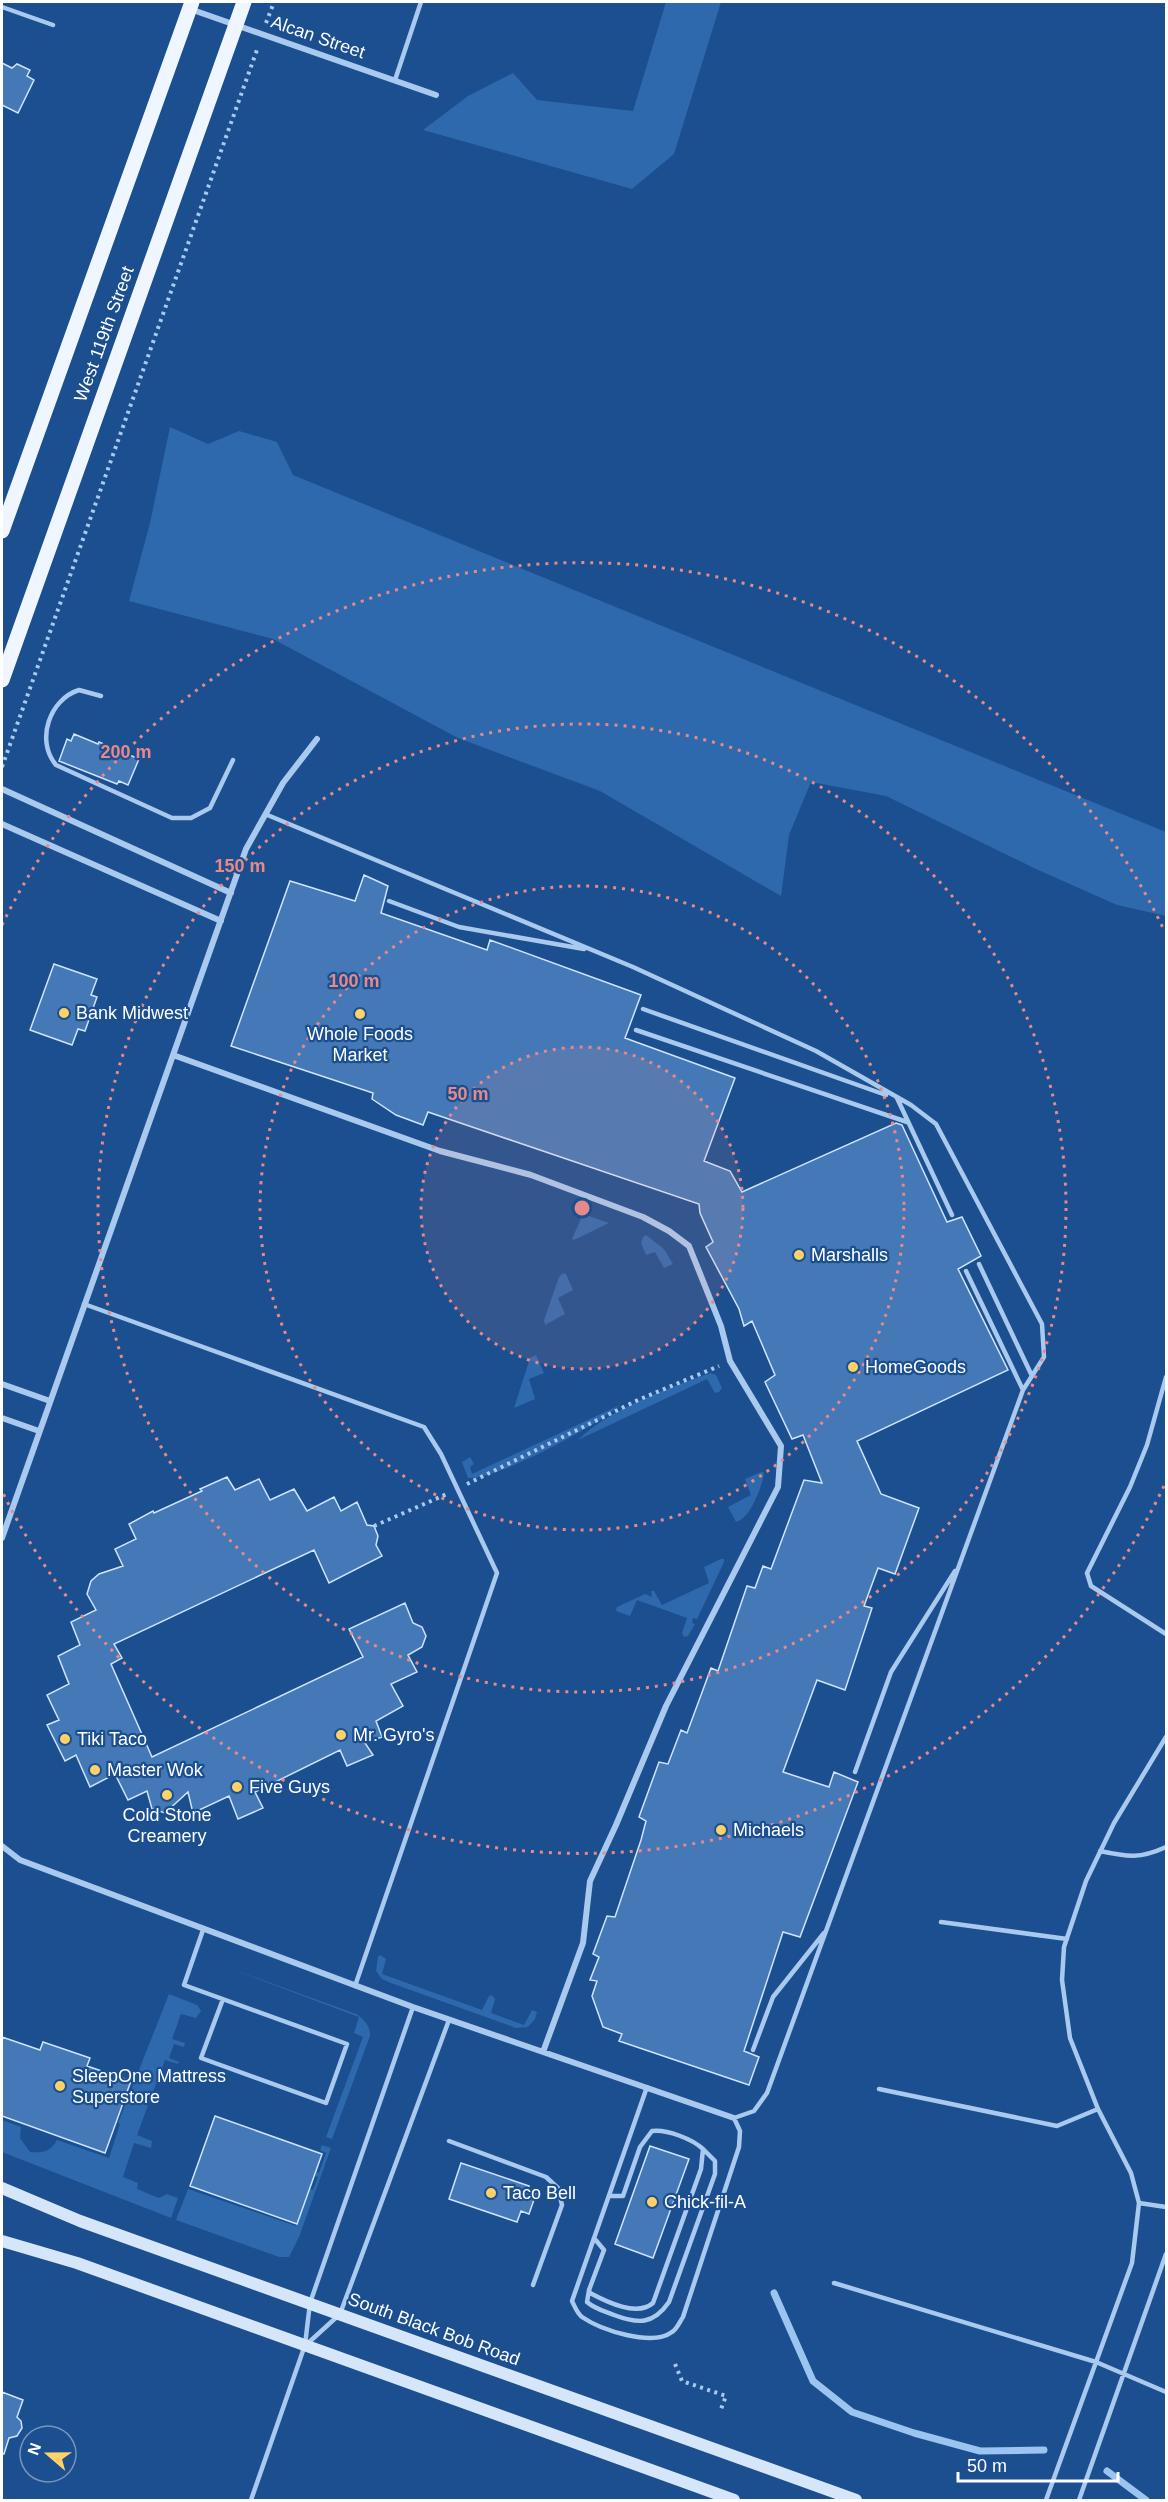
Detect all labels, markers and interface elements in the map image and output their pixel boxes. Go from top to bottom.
street label: Alcan Street [268,12,368,62]
street label: West 119th Street [70,264,138,404]
text: 200 m [100,742,152,762]
text: 150 m [214,856,266,876]
text: 100 m [328,971,380,991]
place label: Bank Midwest [76,1003,188,1023]
marker: Bank Midwest [57,1006,71,1020]
marker: Whole Foods Market [353,1007,367,1021]
place label: Whole Foods Market [307,1024,413,1065]
text: 50 m [447,1084,489,1104]
centre of rings [572,1198,592,1218]
place label: Marshalls [811,1245,888,1265]
marker: Marshalls [792,1248,806,1262]
place label: HomeGoods [865,1357,966,1377]
marker: HomeGoods [846,1360,860,1374]
place label: Mr. Gyro's [353,1725,434,1745]
marker: Mr. Gyro's [334,1728,348,1742]
place label: Tiki Taco [77,1729,147,1749]
marker: Tiki Taco [58,1732,72,1746]
place label: Master Wok [107,1760,204,1780]
marker: Master Wok [88,1763,102,1777]
place label: Five Guys [249,1777,330,1797]
marker: Five Guys [230,1780,244,1794]
marker: Cold Stone Creamery [160,1788,174,1802]
place label: Cold Stone Creamery [122,1805,212,1846]
place label: Michaels [733,1820,804,1840]
marker: Michaels [714,1823,728,1837]
place label: SleepOne Mattress Superstore [72,2066,226,2107]
marker: SleepOne Mattress Superstore [53,2079,67,2093]
place label: Taco Bell [503,2183,576,2203]
marker: Taco Bell [484,2186,498,2200]
place label: Chick-fil-A [664,2192,746,2212]
marker: Chick-fil-A [645,2195,659,2209]
street label: South Black Bob Road [345,2289,523,2369]
north arrow [18,2424,78,2484]
text: N [24,2441,44,2457]
scale bar [958,2445,1118,2483]
text: 50 m [967,2456,1007,2476]

